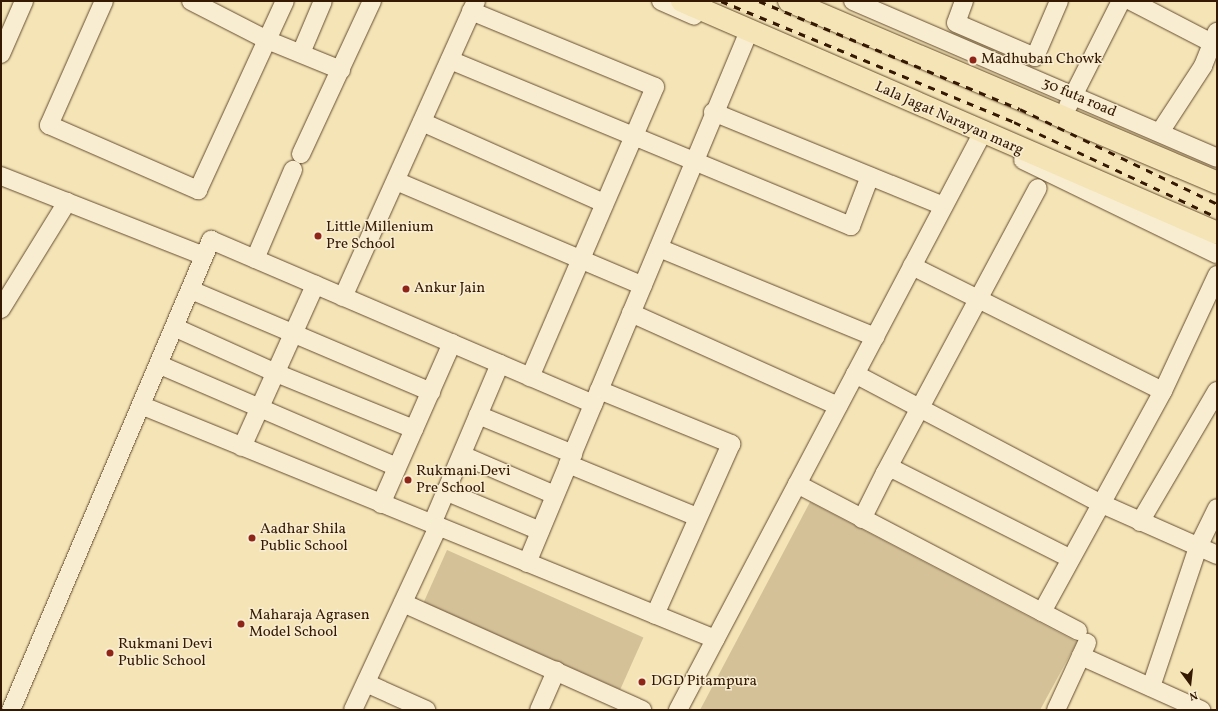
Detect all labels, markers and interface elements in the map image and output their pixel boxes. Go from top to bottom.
place label: Madhuban Chowk [981,51,1102,69]
marker: Madhuban Chowk [968,55,978,65]
street label: 30 futa road [1039,74,1119,122]
street label: Lala Jagat Narayan marg [872,78,1026,160]
place label: Little Millenium Pre School [326,218,434,253]
marker: Little Millenium Pre School [313,231,323,241]
place label: Ankur Jain [414,280,485,298]
marker: Ankur Jain [401,284,411,294]
place label: Rukmani Devi Pre School [416,462,510,497]
marker: Rukmani Devi Pre School [403,475,413,485]
place label: Aadhar Shila Public School [260,520,348,555]
marker: Aadhar Shila Public School [247,533,257,543]
place label: Maharaja Agrasen Model School [249,606,370,641]
marker: Maharaja Agrasen Model School [236,619,246,629]
place label: Rukmani Devi Public School [118,635,212,670]
marker: Rukmani Devi Public School [105,648,115,658]
north arrow [1170,663,1210,703]
place label: DGD Pitampura [651,673,757,691]
marker: DGD Pitampura [636,676,648,688]
text: N [1187,687,1199,703]

